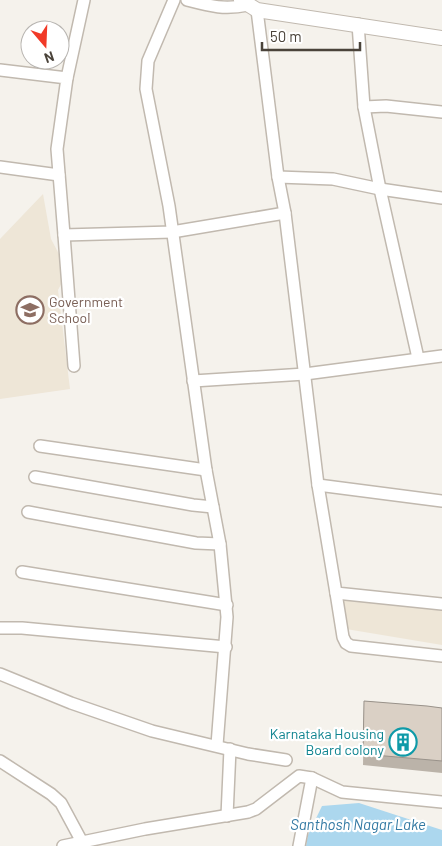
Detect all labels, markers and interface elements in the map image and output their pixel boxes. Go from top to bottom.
north arrow [20,20,70,70]
scale bar [262,20,360,52]
text: 50 m [270,27,302,45]
text: N [42,48,57,67]
place label: Government School [49,293,123,326]
school or university icon: Government School [15,295,45,325]
place label: Karnataka Housing Board colony [270,725,385,758]
building icon: Karnataka Housing Board colony [388,727,418,757]
water label: Santhosh Nagar Lake [290,815,426,833]

